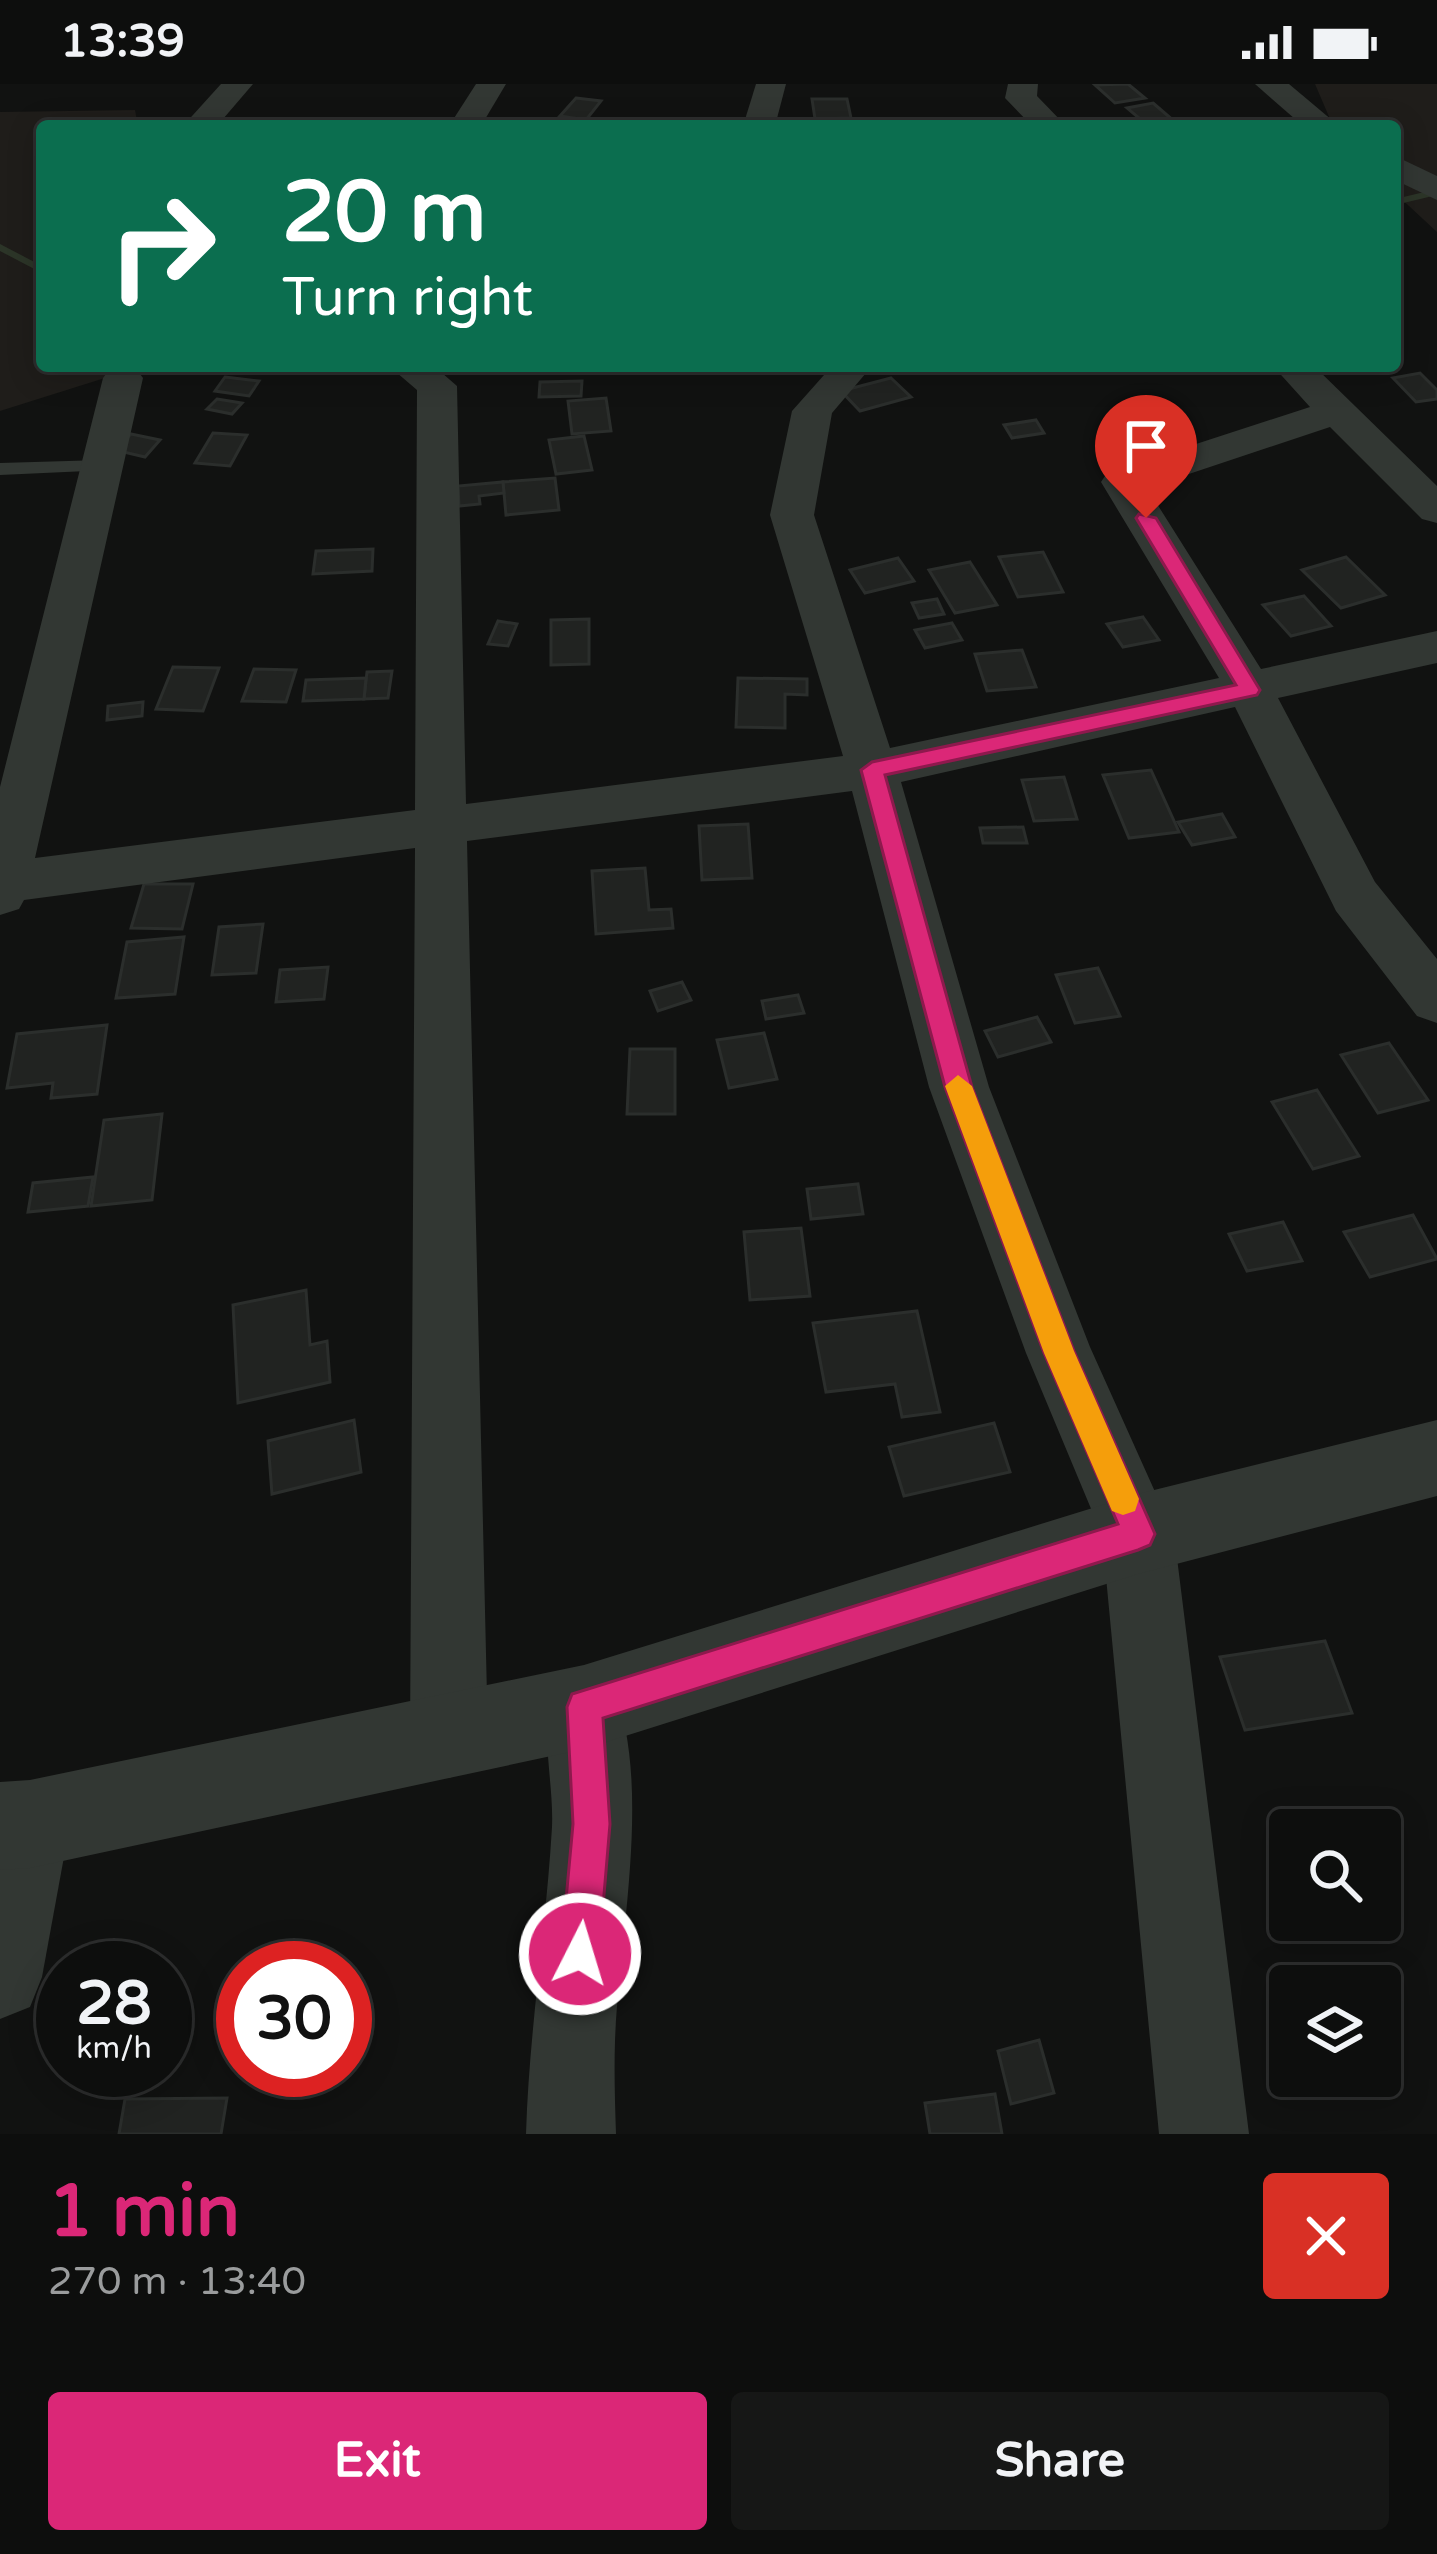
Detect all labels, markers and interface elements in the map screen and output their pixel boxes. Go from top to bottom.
text: 13:39 [60,15,185,69]
text: 20 m [282,163,486,264]
icon: right [84,168,240,324]
text: Turn right [282,265,533,330]
pin [1095,395,1197,518]
icon: arrive [1113,413,1179,479]
map controls [1269,1809,1401,2097]
button: search [1269,1809,1401,1941]
position arrow [517,1891,643,2017]
speed limit sign: 30 [216,1941,372,2097]
button: layers [1269,1965,1401,2097]
text: 28 [76,1968,152,2040]
text: km/h [76,2030,152,2067]
text: 1 min [48,2169,240,2256]
button: close [1263,2173,1389,2299]
text: 270 m · 13:40 [48,2258,306,2305]
button: Exit [48,2392,707,2530]
button: Share [731,2392,1389,2530]

